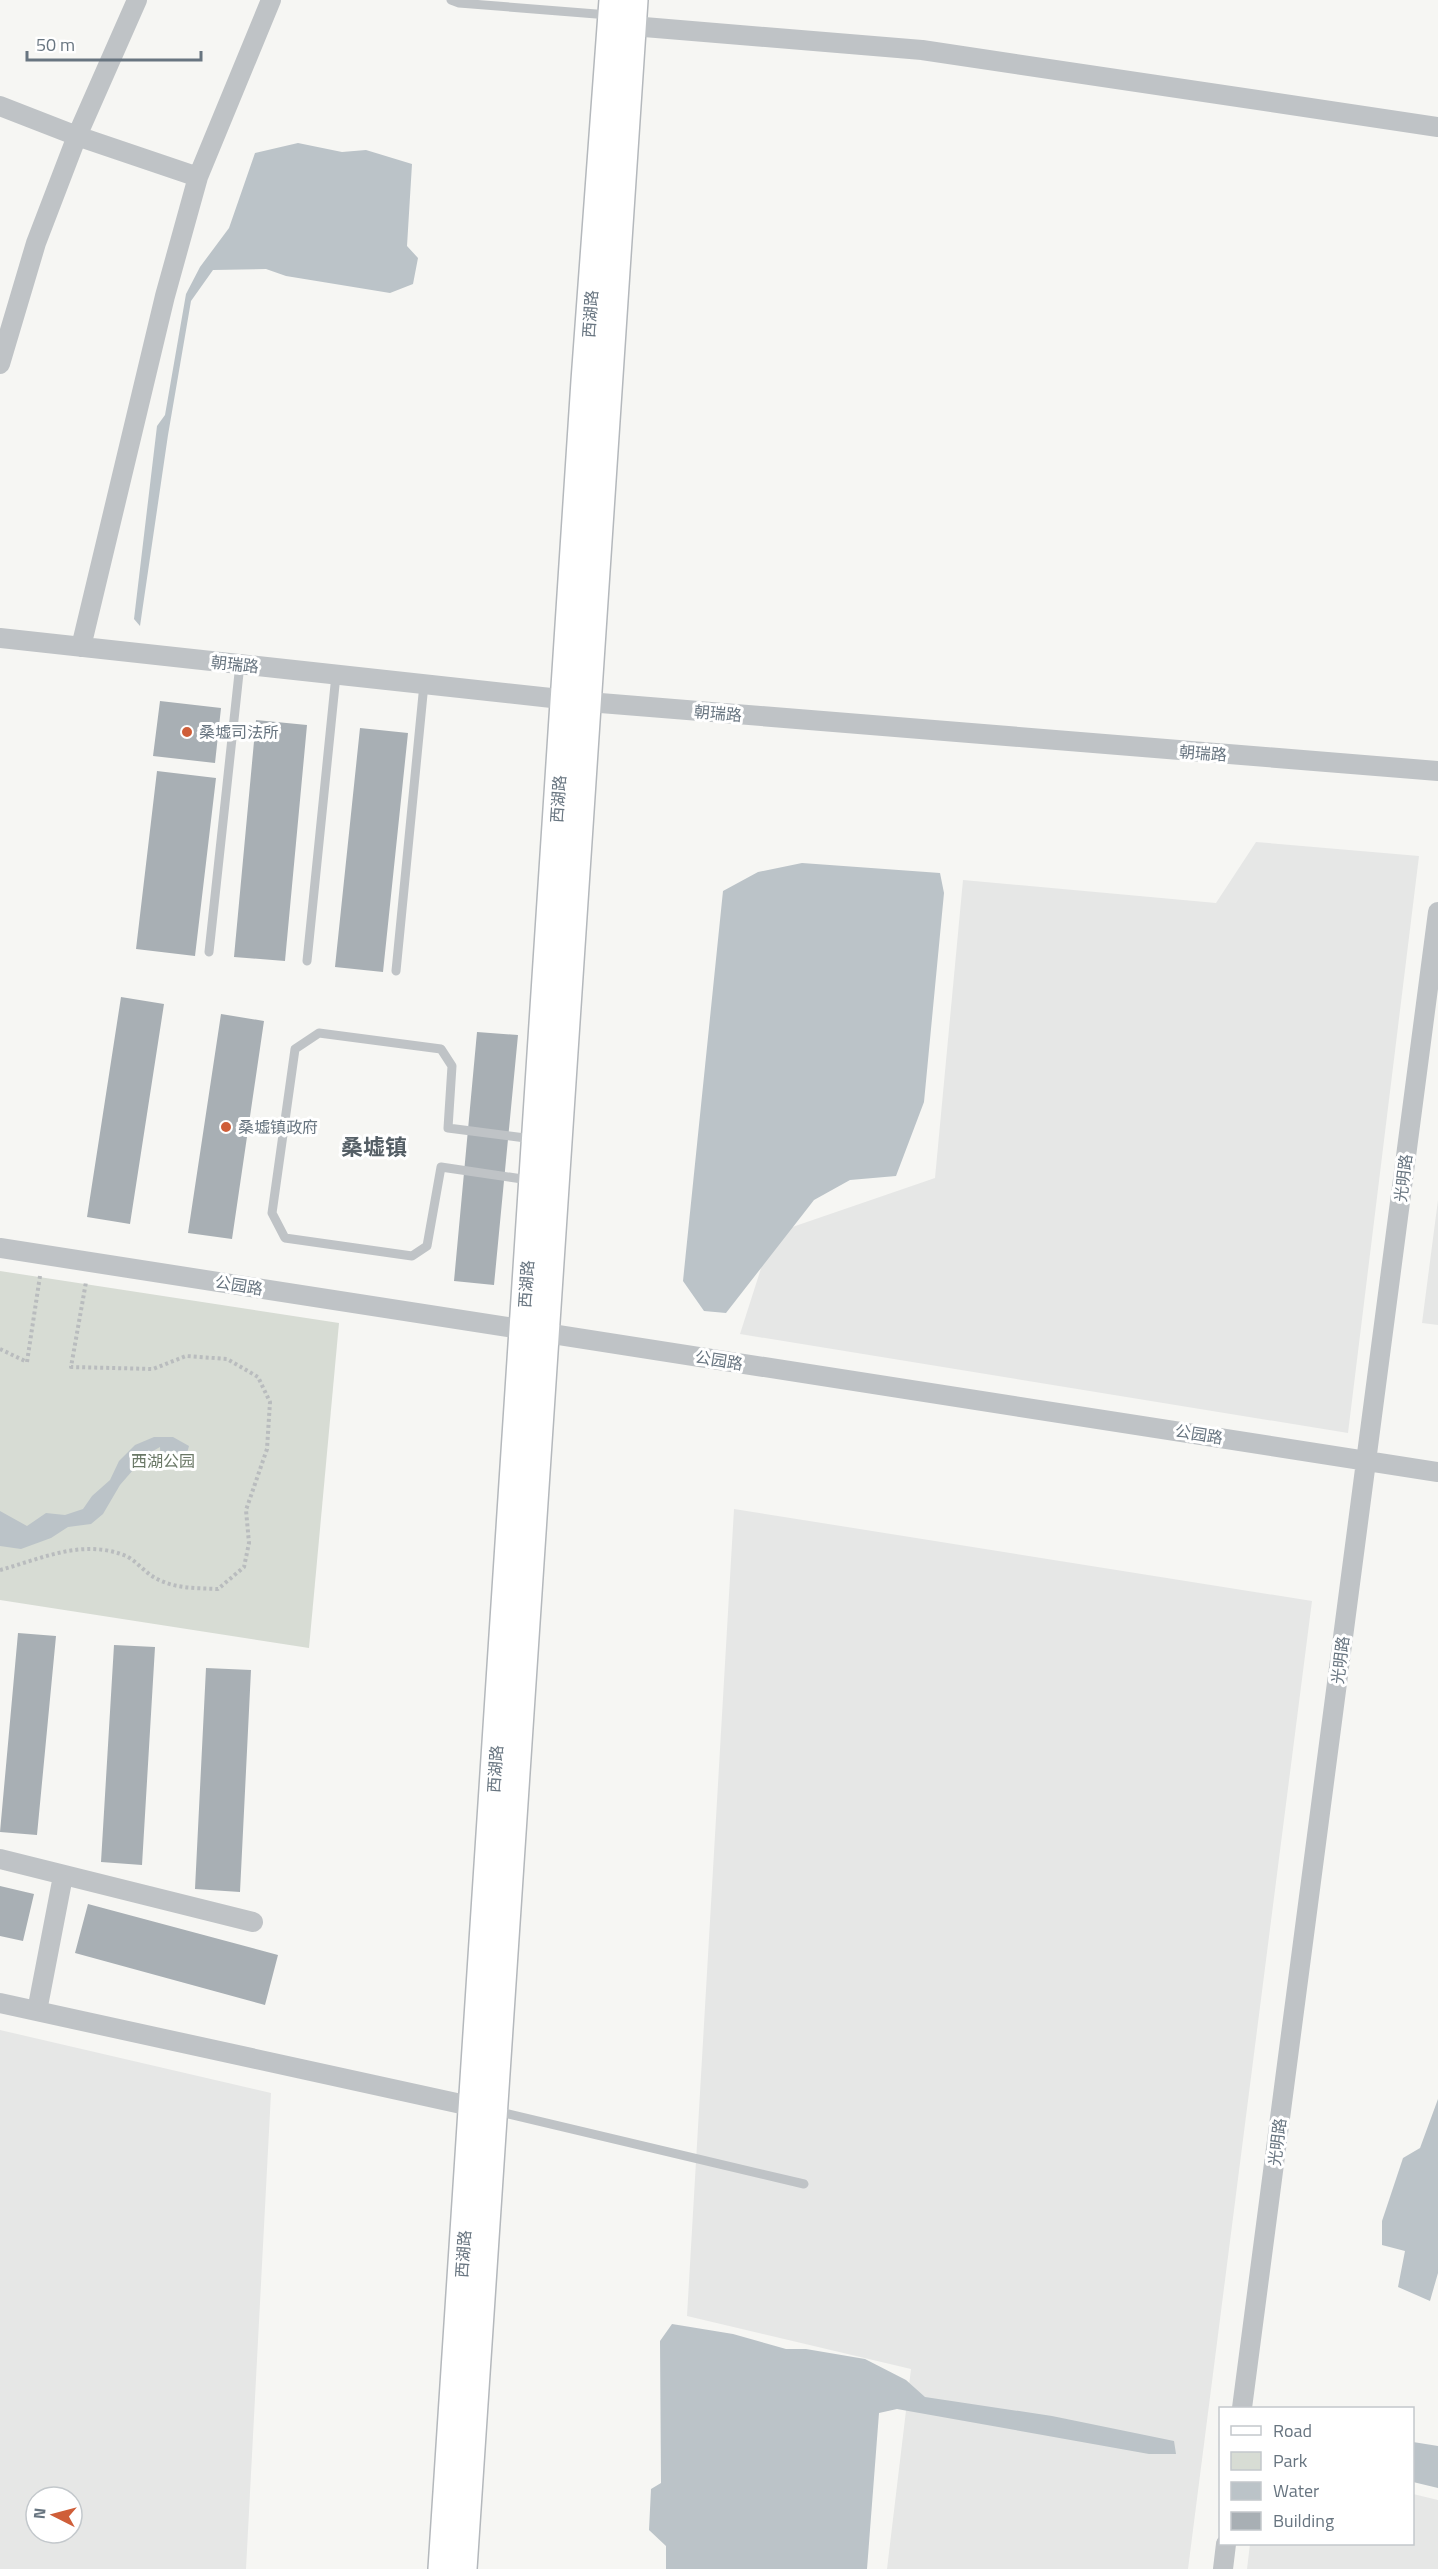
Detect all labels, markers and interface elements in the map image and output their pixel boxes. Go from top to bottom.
scale bar [27,24,201,62]
text: 50 m [36,31,75,58]
street label: 西湖路 [576,289,604,339]
street label: 朝瑞路 [210,650,260,678]
street label: 朝瑞路 [693,699,743,727]
place label: 桑墟司法所 [199,720,279,744]
marker: 桑墟司法所 [180,725,194,739]
street label: 朝瑞路 [1178,739,1228,767]
street label: 西湖路 [544,774,572,824]
place label: 桑墟镇政府 [238,1115,318,1139]
marker: 桑墟镇政府 [219,1120,233,1134]
district label: 桑墟镇 [341,1130,407,1164]
street label: 光明路 [1388,1153,1418,1203]
street label: 西湖路 [512,1259,540,1309]
street label: 公园路 [213,1269,265,1301]
street label: 公园路 [693,1344,745,1376]
street label: 公园路 [1173,1418,1225,1450]
park label: 西湖公园 [131,1449,195,1473]
street label: 光明路 [1325,1635,1355,1685]
street label: 西湖路 [481,1744,509,1794]
street label: 光明路 [1262,2117,1292,2167]
street label: 西湖路 [449,2229,477,2279]
legend [1219,2407,1414,2545]
text: Road [1273,2417,1312,2444]
text: Park [1273,2447,1308,2474]
text: Water [1273,2477,1319,2504]
north arrow [24,2485,84,2545]
text: N [27,2507,52,2520]
text: Building [1273,2507,1334,2534]

